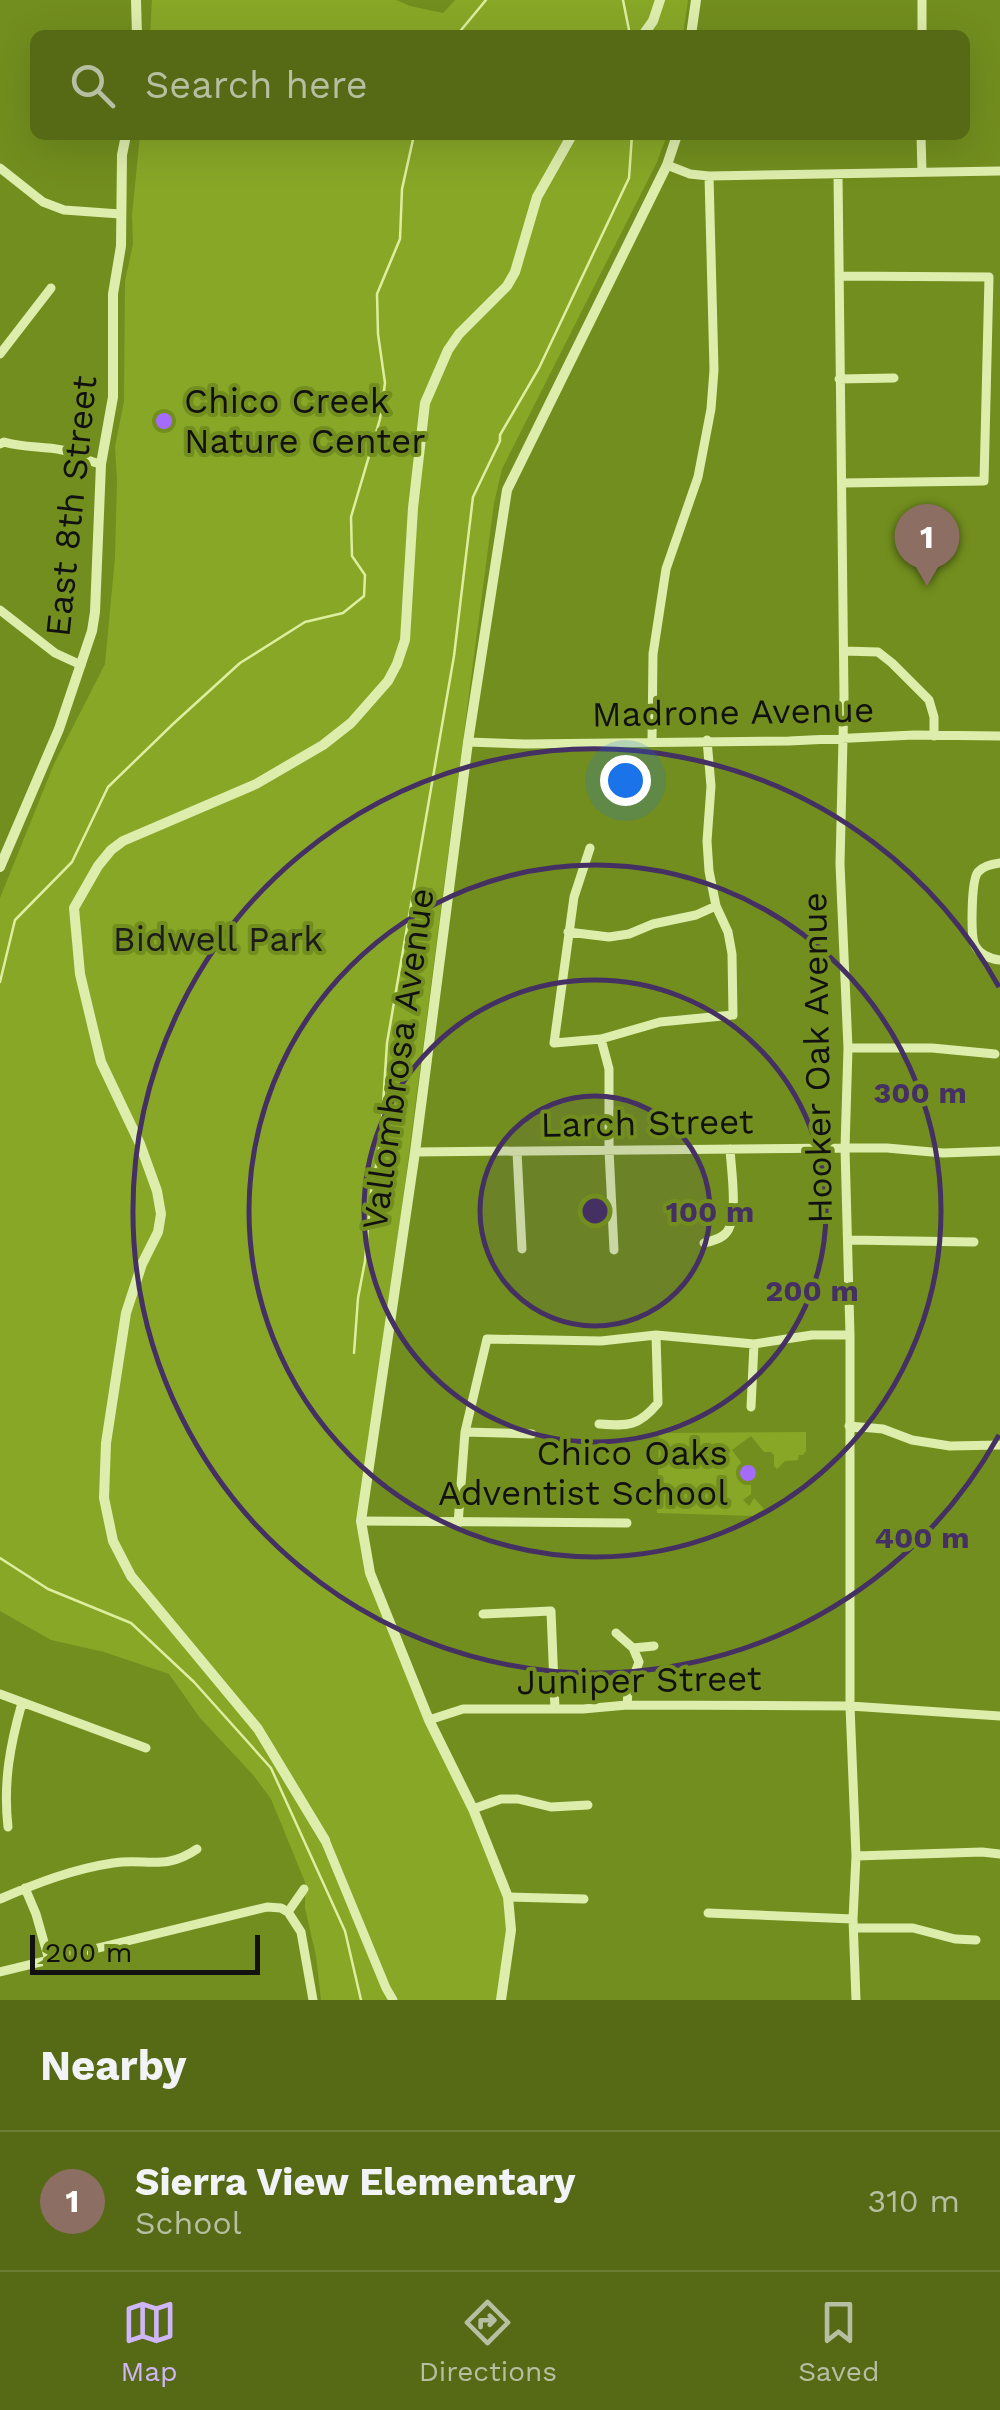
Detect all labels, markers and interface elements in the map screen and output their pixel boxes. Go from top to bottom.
search box [30,30,970,140]
icon: search [65,58,120,113]
text: Search here [145,63,368,107]
street label: East 8th Street [36,373,106,639]
place label: Chico Creek Nature Center [184,380,425,462]
marker: Chico Creek Nature Center [153,410,175,432]
pin: 1 [894,504,960,586]
street label: Madrone Avenue [591,689,875,735]
your location [600,755,651,806]
street label: Vallombrosa Avenue [353,885,443,1233]
street label: Hooker Oak Avenue [793,892,841,1224]
park label: Bidwell Park [113,918,323,960]
text: 300 m [873,1075,967,1110]
street label: Larch Street [540,1100,754,1146]
centre of rings [577,1193,613,1229]
text: 100 m [666,1194,754,1229]
text: 200 m [765,1273,859,1308]
place label: Chico Oaks Adventist School [438,1432,728,1514]
marker: Chico Oaks Adventist School [737,1462,759,1484]
text: 400 m [875,1520,969,1555]
street label: Juniper Street [516,1657,762,1703]
scale bar [30,1930,260,1974]
text: 200 m [45,1936,132,1969]
text: Nearby [40,2041,187,2090]
text: Sierra View Elementary [135,2160,575,2204]
text: 1 [66,2182,79,2220]
text: 310 m [868,2182,960,2220]
text: School [135,2204,241,2242]
tab: Map [121,2295,178,2388]
tab: Directions [419,2295,557,2388]
tab: Saved [798,2295,879,2388]

